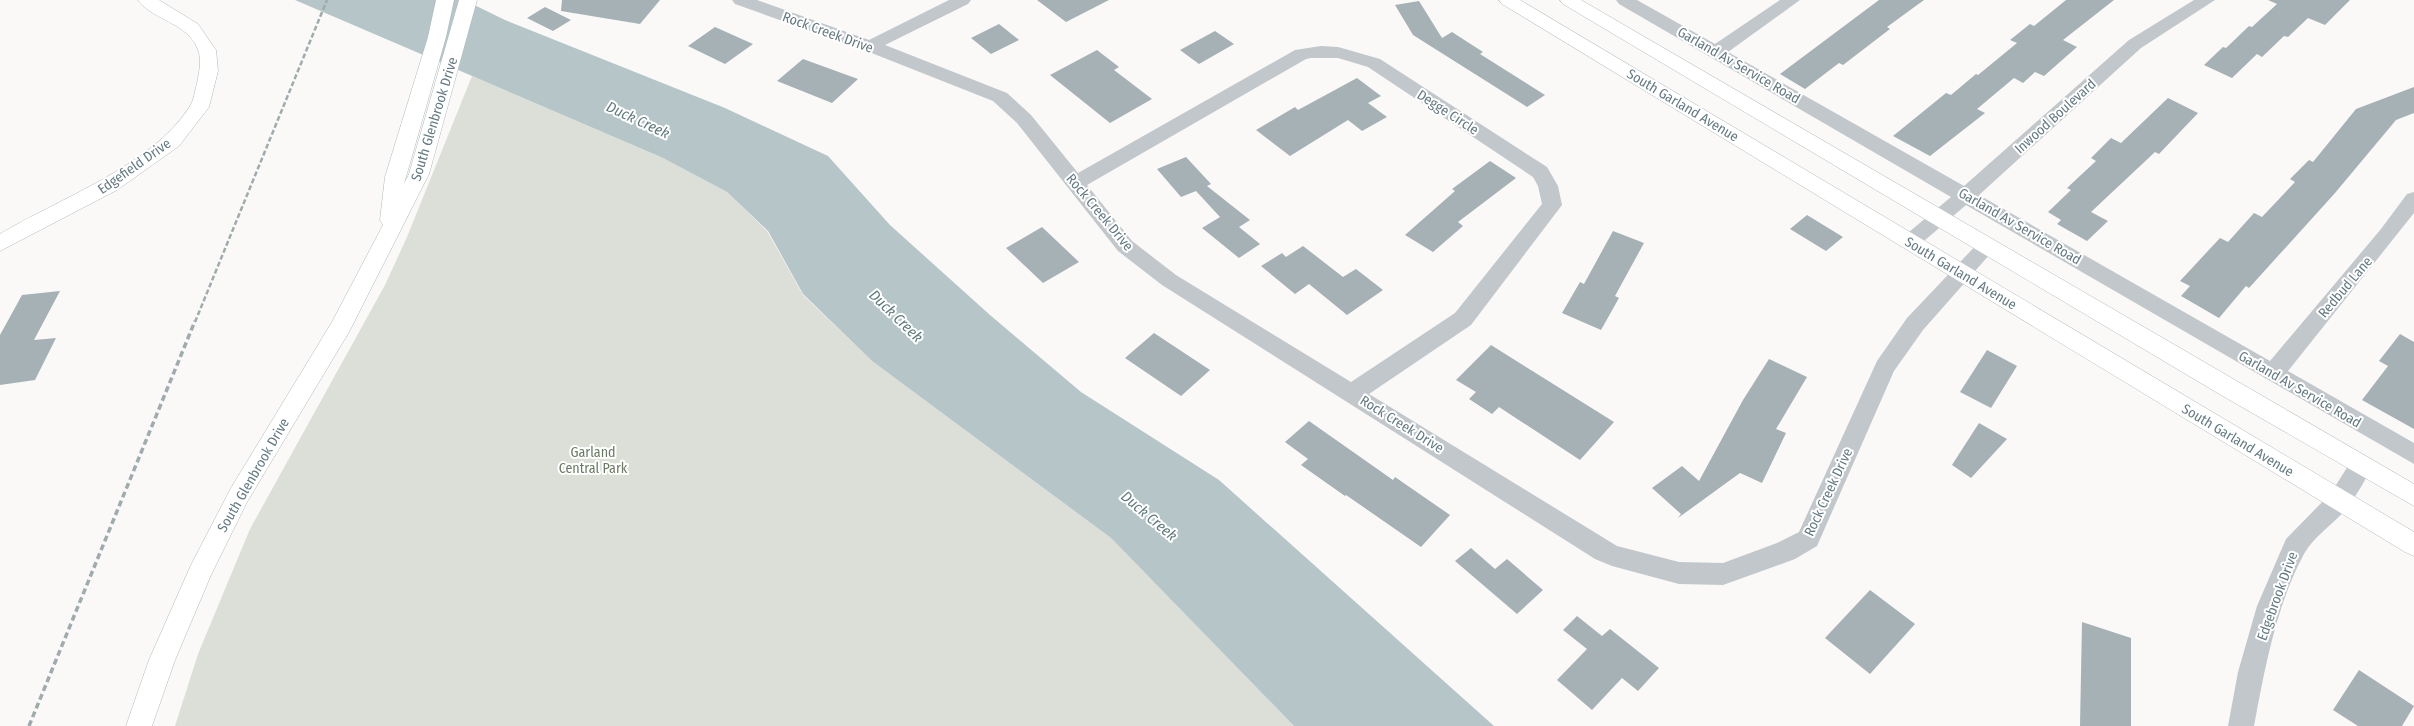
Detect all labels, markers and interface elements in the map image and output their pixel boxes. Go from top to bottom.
street label: Rock Creek Drive [780,8,876,57]
street label: Garland Av Service Road [1674,23,1803,107]
street label: South Glenbrook Drive [407,55,461,183]
street label: South Garland Avenue [1624,65,1742,146]
street label: Inwood Boulevard [2011,75,2099,157]
street label: Degge Circle [1414,86,1482,139]
water label: Duck Creek [604,98,673,143]
street label: Edgefield Drive [94,135,174,198]
street label: Rock Creek Drive [1062,170,1137,254]
street label: Garland Av Service Road [1955,184,2084,268]
street label: South Garland Avenue [1902,233,2020,314]
street label: Redbud Lane [2315,253,2376,321]
water label: Duck Creek [865,286,927,346]
street label: Garland Av Service Road [2235,347,2364,431]
street label: Rock Creek Drive [1357,392,1447,457]
street label: South Garland Avenue [2179,400,2297,481]
street label: South Glenbrook Drive [214,415,293,535]
park label: Garland Central Park [559,444,628,477]
street label: Rock Creek Drive [1801,445,1856,539]
water label: Duck Creek [1117,487,1181,545]
street label: Edgebrook Drive [2254,549,2301,643]

